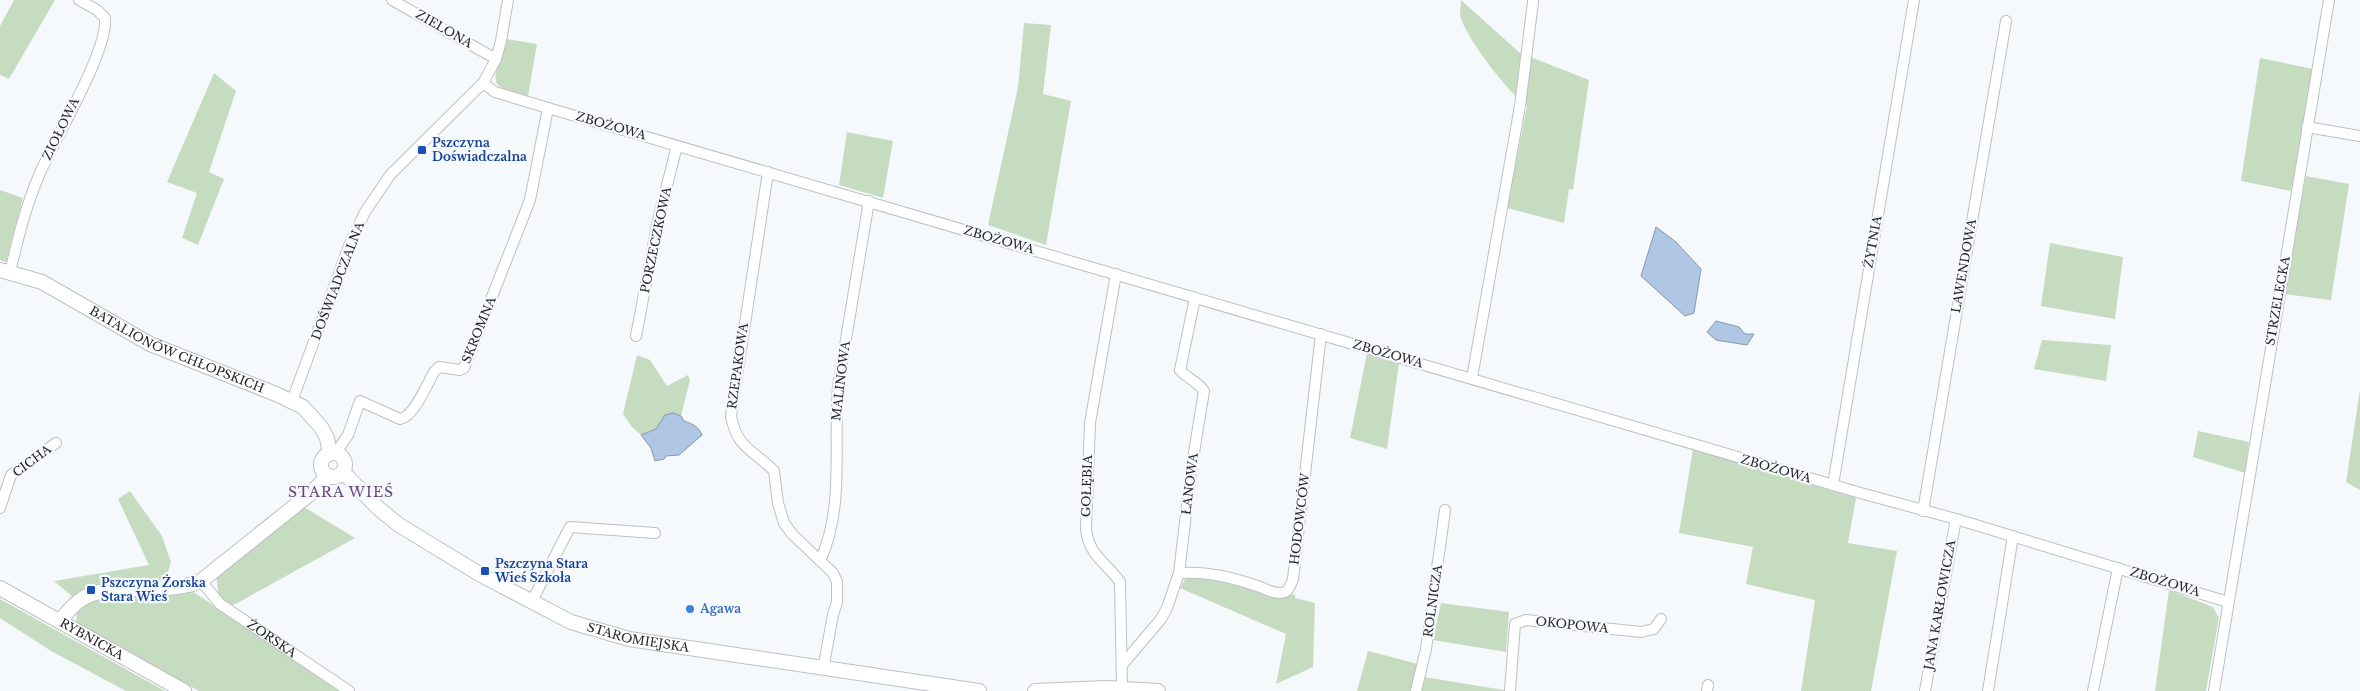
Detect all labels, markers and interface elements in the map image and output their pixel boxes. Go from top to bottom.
street label: ZIELONA [413,6,476,51]
street label: ZIOŁOWA [39,95,82,162]
street label: ZBOŻOWA [574,107,649,143]
place label: Pszczyna Doświadczalna [432,135,527,164]
marker: Pszczyna Doświadczalna [416,144,428,156]
street label: PORZECZKOWA [637,185,674,294]
street label: ŻYTNIA [1860,214,1885,269]
street label: LAWENDOWA [1948,217,1979,314]
street label: DOŚWIADCZALNA [307,219,367,342]
street label: ZBOŻOWA [962,221,1037,257]
street label: STRZELECKA [2262,254,2293,347]
street label: SKROMNA [458,294,499,365]
street label: BATALIONÓW CHŁOPSKICH [87,303,266,396]
street label: RZEPAKOWA [724,321,751,410]
street label: ZBOŻOWA [1351,335,1426,371]
street label: MALINOWA [828,339,853,422]
street label: CICHA [9,441,55,480]
street label: ZBOŻOWA [1739,450,1814,486]
street label: ŁANOWA [1178,451,1201,516]
street label: GOŁĘBIA [1078,454,1095,517]
street label: HODOWCÓW [1285,471,1313,566]
district label: STARA WIEŚ [288,482,394,501]
street label: JANA KARŁOWICZA [1920,538,1958,673]
place label: Pszczyna Stara Wieś Szkoła [494,556,588,585]
street label: ROLNICZA [1420,563,1445,638]
street label: ZBOŻOWA [2128,563,2203,599]
marker: Pszczyna Stara Wieś Szkoła [479,565,491,577]
place label: Pszczyna Żorska Stara Wieś [101,574,206,604]
marker: Pszczyna Żorska Stara Wieś [85,584,97,596]
place label: Agawa [699,601,741,616]
marker: Agawa [684,603,696,615]
street label: OKOPOWA [1535,613,1610,636]
street label: RYBNICKA [57,615,127,663]
street label: ŻORSKA [244,616,300,661]
street label: STAROMIEJSKA [586,619,691,655]

